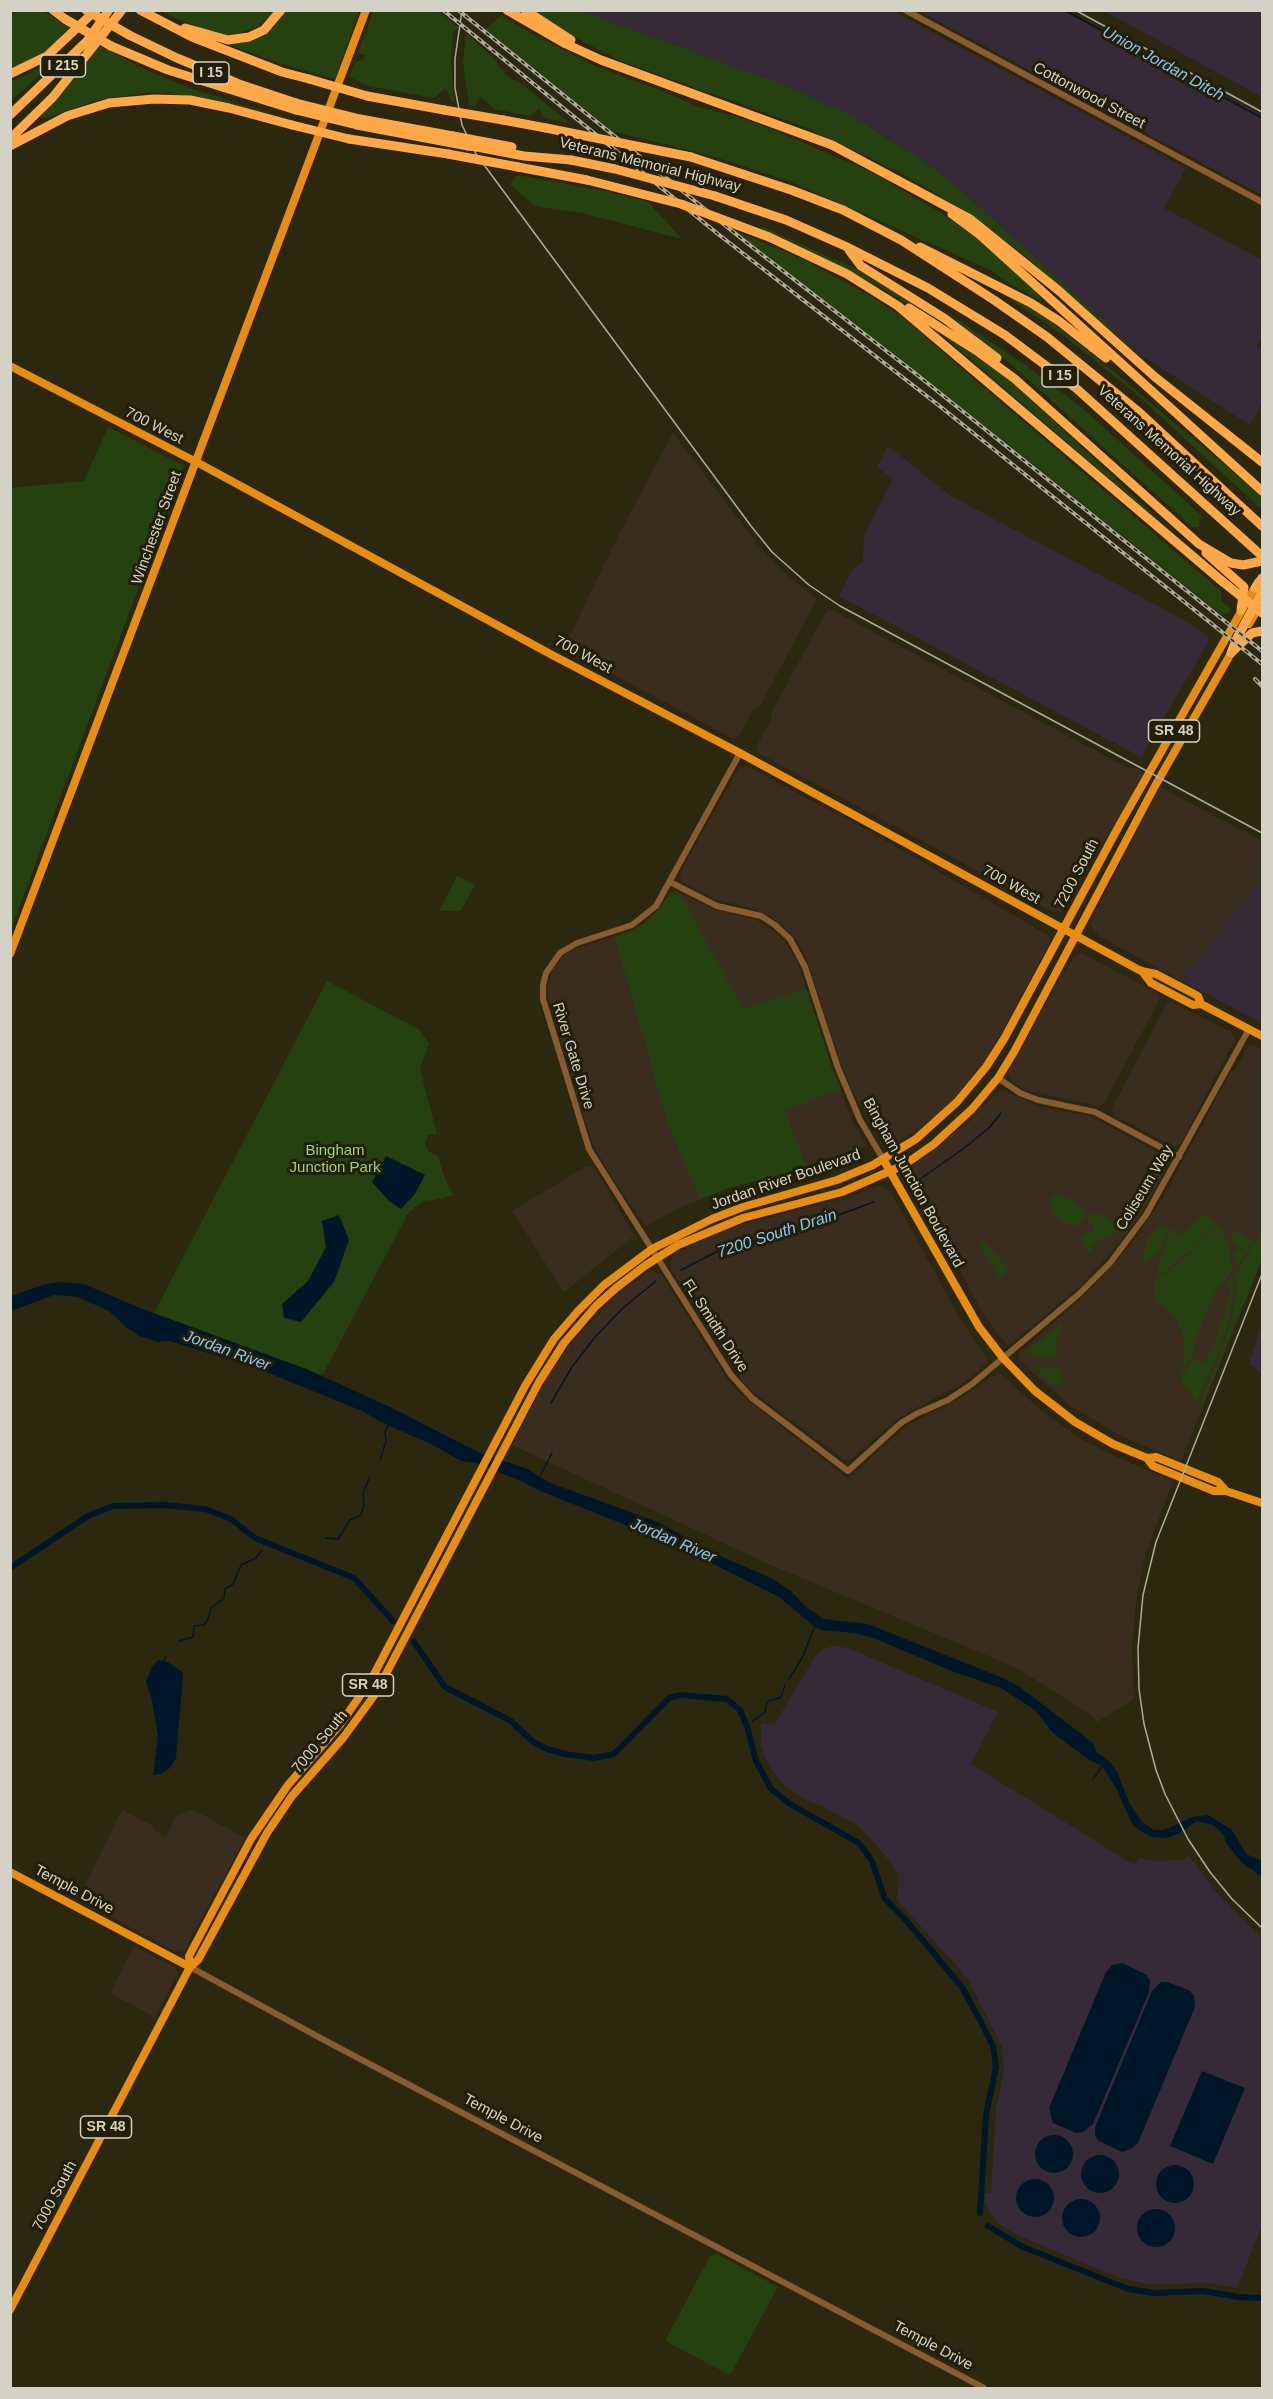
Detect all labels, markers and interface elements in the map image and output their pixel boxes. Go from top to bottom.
water label: Union Jordan Ditch [1099,23,1227,105]
road number: I 215 [40,55,86,77]
street label: Cottonwood Street [1030,59,1148,133]
road number: I 15 [193,62,229,84]
street label: Veterans Memorial Highway [557,134,743,196]
road number: I 15 [1042,365,1078,387]
street label: Veterans Memorial Highway [1094,382,1244,520]
street label: 700 West [122,404,186,448]
street label: Winchester Street [128,469,186,587]
street label: 700 West [551,632,615,678]
road number: SR 48 [1148,720,1200,742]
street label: 7200 South [1051,836,1103,912]
street label: 700 West [979,862,1043,908]
street label: River Gate Drive [548,1000,598,1112]
street label: Bingham Junction Boulevard [859,1095,967,1271]
park label: Bingham Junction Park [290,1142,380,1177]
street label: Coliseum Way [1113,1142,1177,1234]
street label: Jordan River Boulevard [709,1146,863,1214]
water label: 7200 South Drain [715,1206,839,1262]
street label: FL Smidth Drive [678,1276,752,1376]
water label: Jordan River [181,1326,273,1376]
water label: Jordan River [628,1514,718,1568]
road number: SR 48 [342,1674,394,1696]
street label: 7000 South [288,1707,352,1777]
street label: Temple Drive [31,1862,117,1918]
street label: Temple Drive [460,2091,546,2147]
road number: SR 48 [80,2116,132,2138]
street label: 7000 South [29,2158,81,2234]
street label: Temple Drive [890,2318,976,2374]

